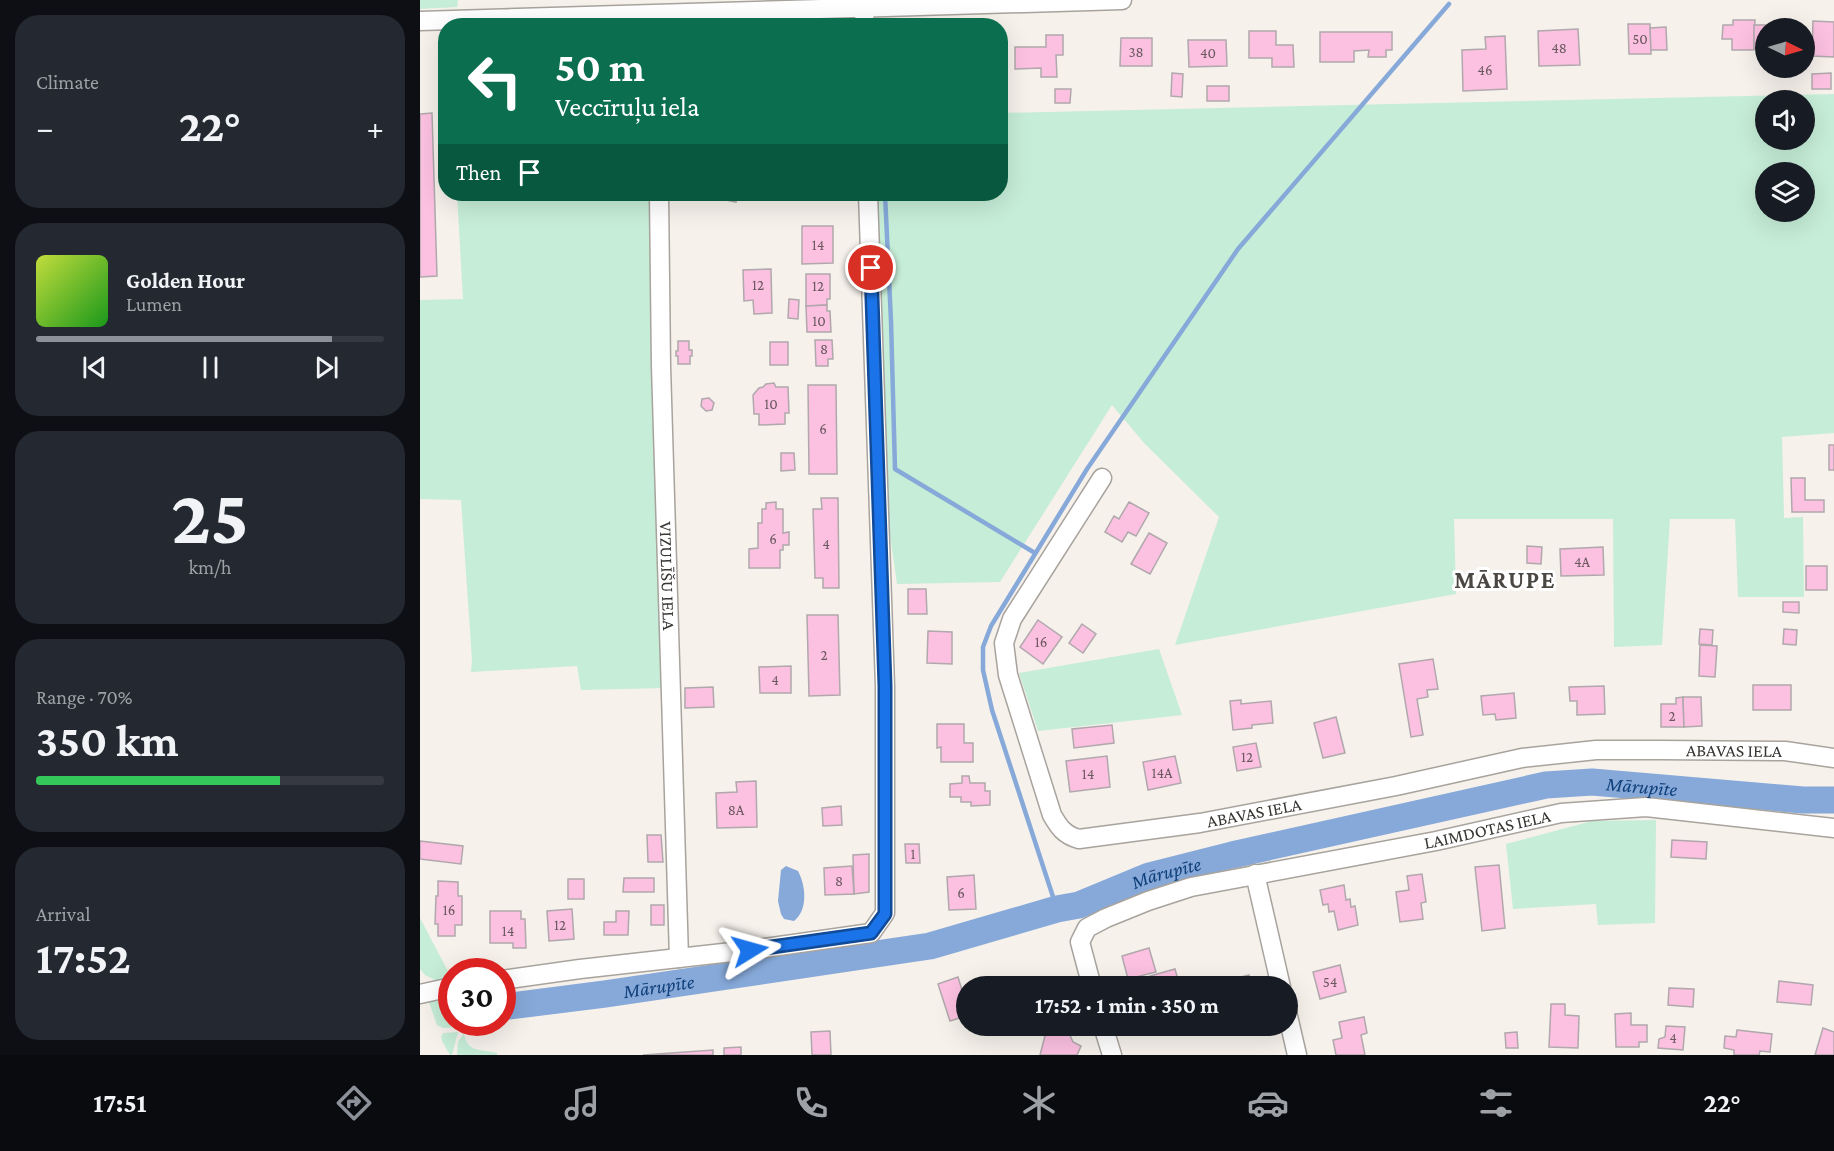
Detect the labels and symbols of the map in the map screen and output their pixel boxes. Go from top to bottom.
north arrow [1755,18,1815,78]
house number: 50 [1632,31,1648,47]
house number: 48 [1551,40,1567,56]
house number: 38 [1128,44,1144,60]
house number: 40 [1200,45,1216,61]
house number: 46 [1477,62,1493,78]
house number: 14 [812,237,824,253]
pin [845,242,896,293]
house number: 12 [752,277,764,293]
house number: 12 [812,278,824,294]
house number: 10 [812,313,826,329]
house number: 8 [820,341,828,357]
house number: 10 [764,396,778,412]
house number: 6 [819,421,827,437]
street label: VIZULĪŠU IELA [656,521,679,631]
house number: 6 [769,531,777,547]
house number: 4 [822,536,830,552]
house number: 4A [1574,554,1591,570]
district label: MĀRUPE [1454,566,1556,593]
house number: 16 [1035,634,1047,650]
house number: 2 [820,647,828,663]
house number: 4 [771,672,779,688]
house number: 2 [1668,708,1676,724]
street label: ABAVAS IELA [1686,740,1783,761]
house number: 12 [1241,749,1253,765]
house number: 14A [1151,765,1173,781]
house number: 14 [1082,766,1094,782]
water label: Mārupīte [1604,772,1679,800]
street label: ABAVAS IELA [1205,794,1304,832]
house number: 8A [728,802,745,818]
street label: LAIMDOTAS IELA [1422,805,1553,853]
house number: 1 [911,846,916,862]
water label: Mārupīte [1127,852,1203,894]
house number: 8 [835,873,843,889]
house number: 6 [957,885,965,901]
house number: 16 [443,902,455,918]
house number: 12 [554,917,566,933]
position arrow [718,918,782,982]
house number: 14 [502,923,514,939]
speed limit sign: 30 [438,958,516,1036]
water label: Mārupīte [621,970,696,1002]
house number: 54 [1323,974,1337,990]
house number: 4 [1669,1030,1677,1046]

